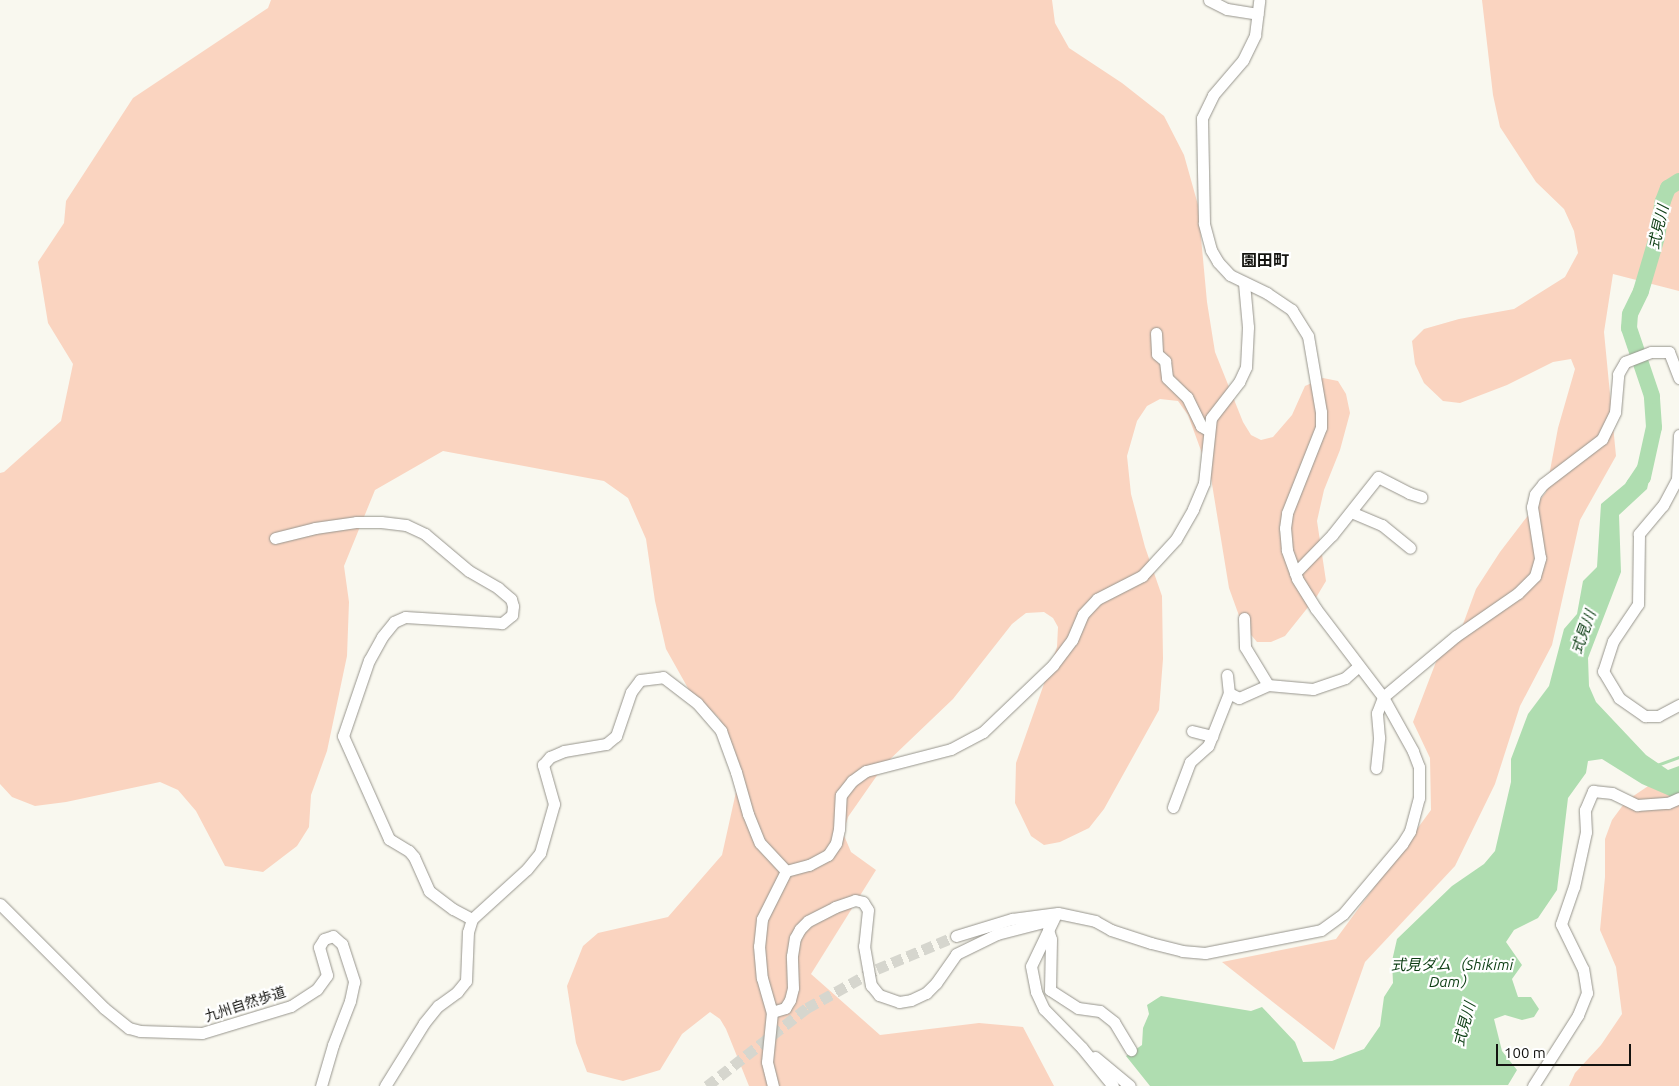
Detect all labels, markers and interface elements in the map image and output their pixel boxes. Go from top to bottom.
water label: 式見川 [1644,203,1672,251]
district label: 園田町 [1241,250,1289,270]
water label: 式見川 [1567,608,1599,656]
water label: 式見ダム（Shikimi Dam） [1391,955,1513,990]
street label: 九州自然歩道 [202,983,288,1025]
water label: 式見川 [1449,1000,1479,1048]
scale bar [1499,1034,1634,1066]
text: 100 m [1504,1044,1546,1061]

